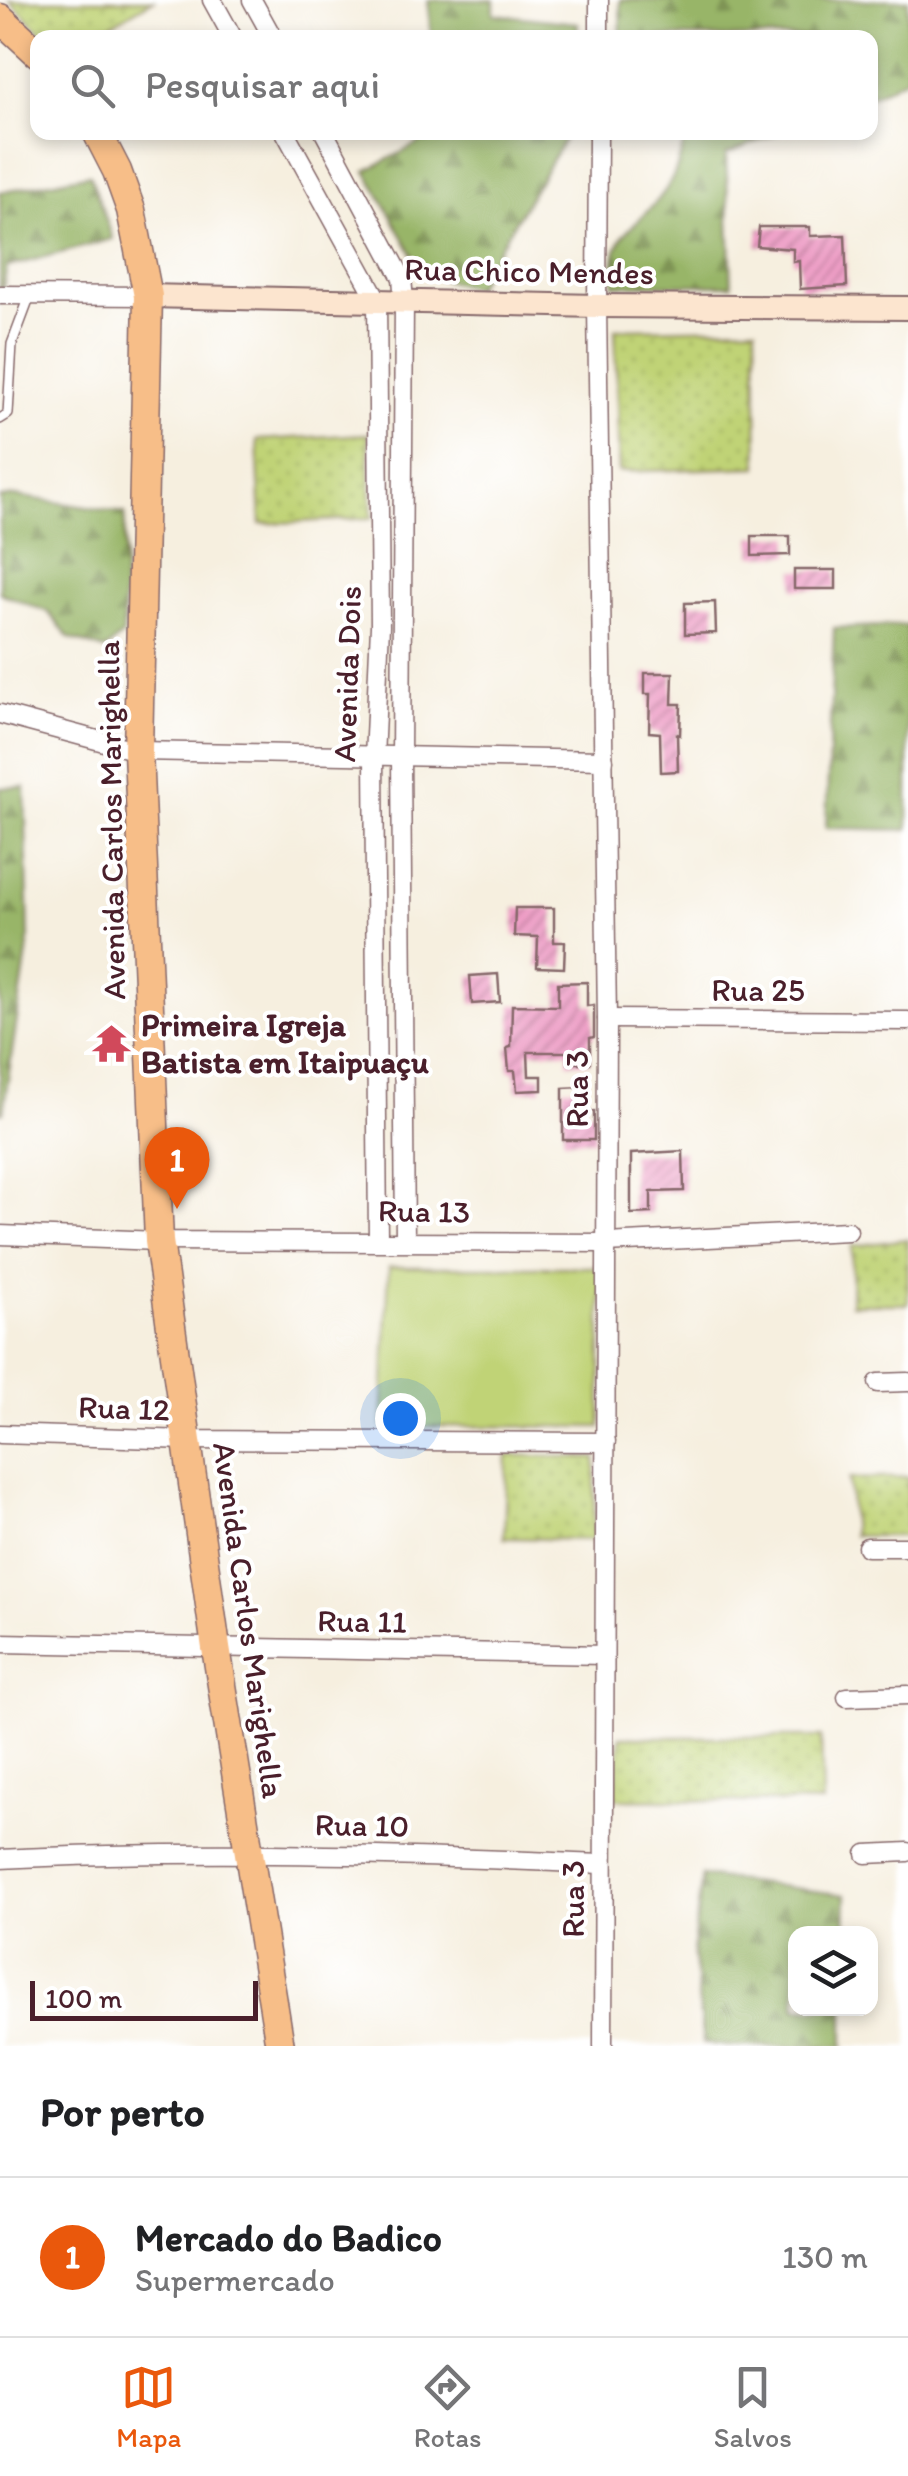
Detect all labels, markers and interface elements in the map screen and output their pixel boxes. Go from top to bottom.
search box [30,30,878,140]
icon: search [65,58,120,113]
text: Pesquisar aqui [145,62,380,108]
street label: Rua Chico Mendes [404,250,654,292]
street label: Avenida Dois [325,585,369,763]
street label: Avenida Carlos Marighella [89,640,133,1000]
street label: Rua 25 [711,971,805,1009]
place label: Primeira Igreja Batista em Itaipuaçu [141,1006,429,1081]
temple icon: Primeira Igreja Batista em Itaipuaçu [90,1022,132,1064]
street label: Rua 3 [558,1050,596,1128]
pin: 1 [144,1126,210,1209]
street label: Rua 13 [378,1191,470,1231]
street label: Rua 12 [78,1387,171,1429]
your location [375,1393,426,1444]
street label: Avenida Carlos Marighella [205,1439,293,1801]
street label: Rua 11 [317,1601,407,1641]
street label: Rua 10 [314,1805,410,1845]
street label: Rua 3 [554,1860,592,1938]
map controls [788,1926,878,2016]
button: layers [788,1926,878,2016]
scale bar [30,1976,258,2020]
text: 100 m [45,1981,122,2015]
text: Por perto [40,2086,205,2137]
text: Mercado do Badico [135,2215,442,2261]
text: 1 [65,2238,80,2276]
text: 130 m [782,2238,868,2276]
text: Supermercado [135,2261,335,2299]
tab: Mapa [116,2360,181,2454]
tab: Rotas [414,2360,481,2454]
tab: Salvos [714,2360,792,2454]

